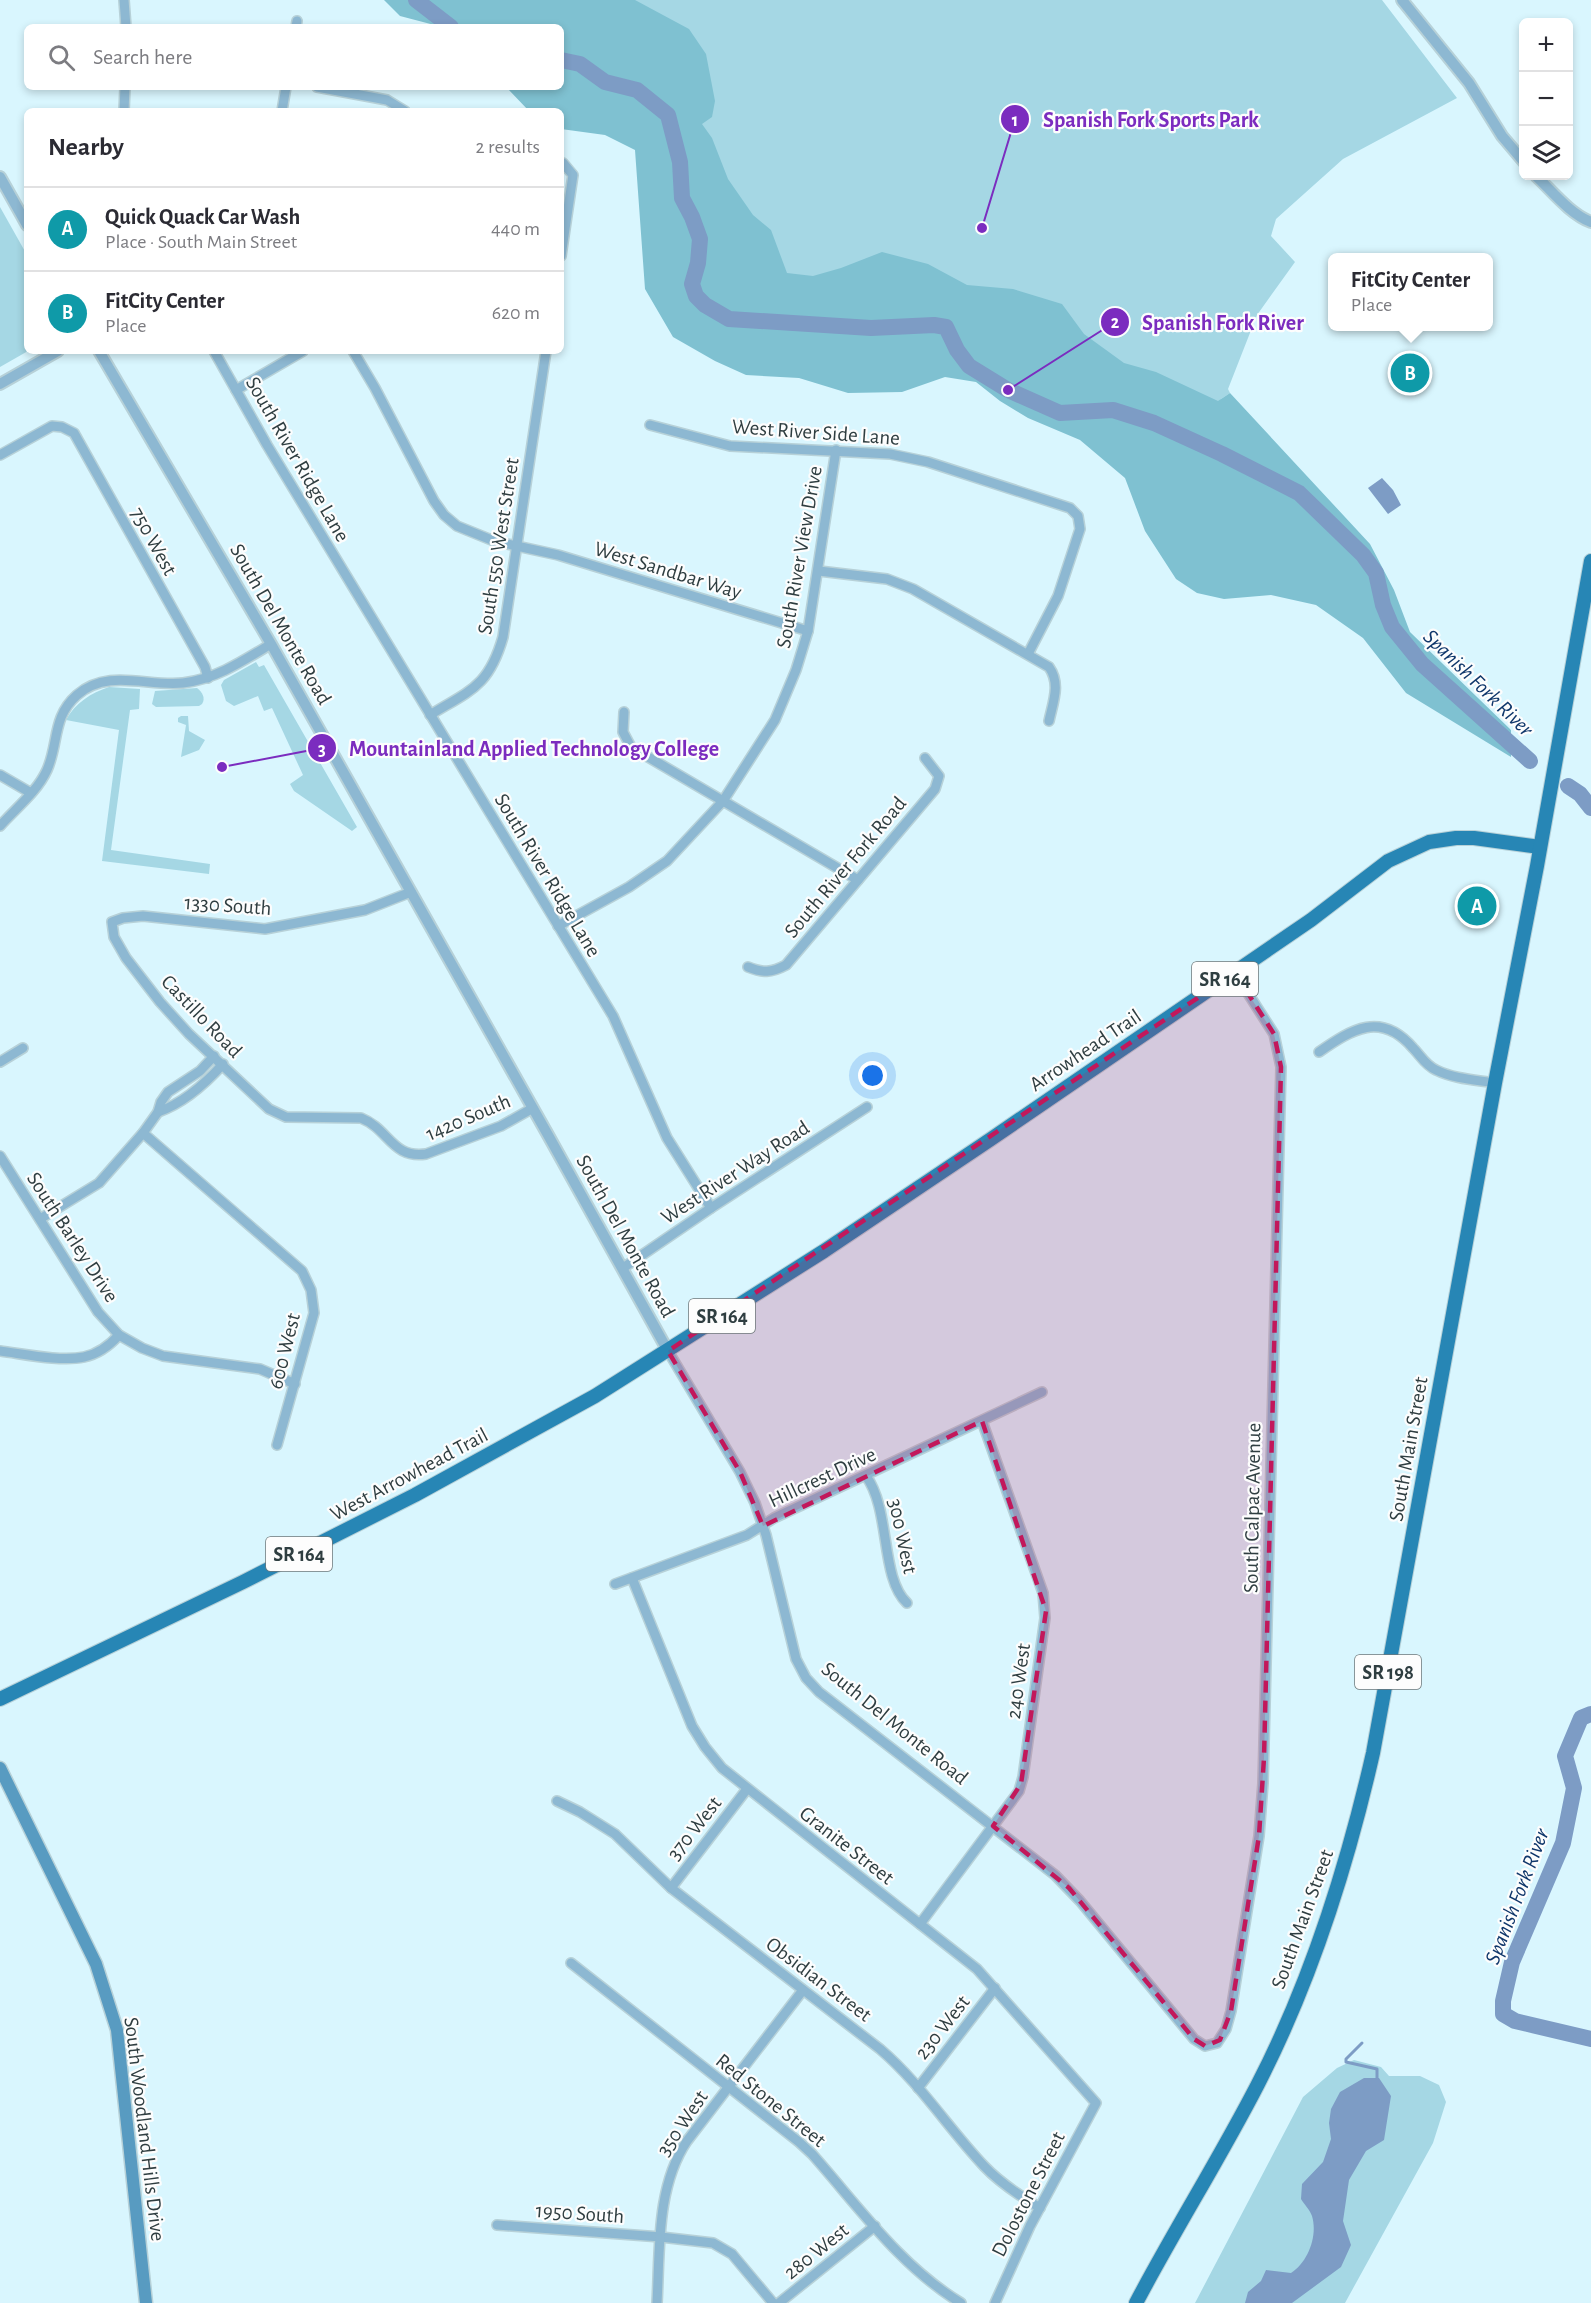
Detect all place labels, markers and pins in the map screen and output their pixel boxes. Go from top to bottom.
callout: Spanish Fork Sports Park [1000,99,1271,139]
callout: Spanish Fork River [1100,302,1316,342]
pin: B [1390,350,1430,395]
callout: Mountainland Applied Technology College [307,728,731,768]
pin: A [1458,884,1496,928]

